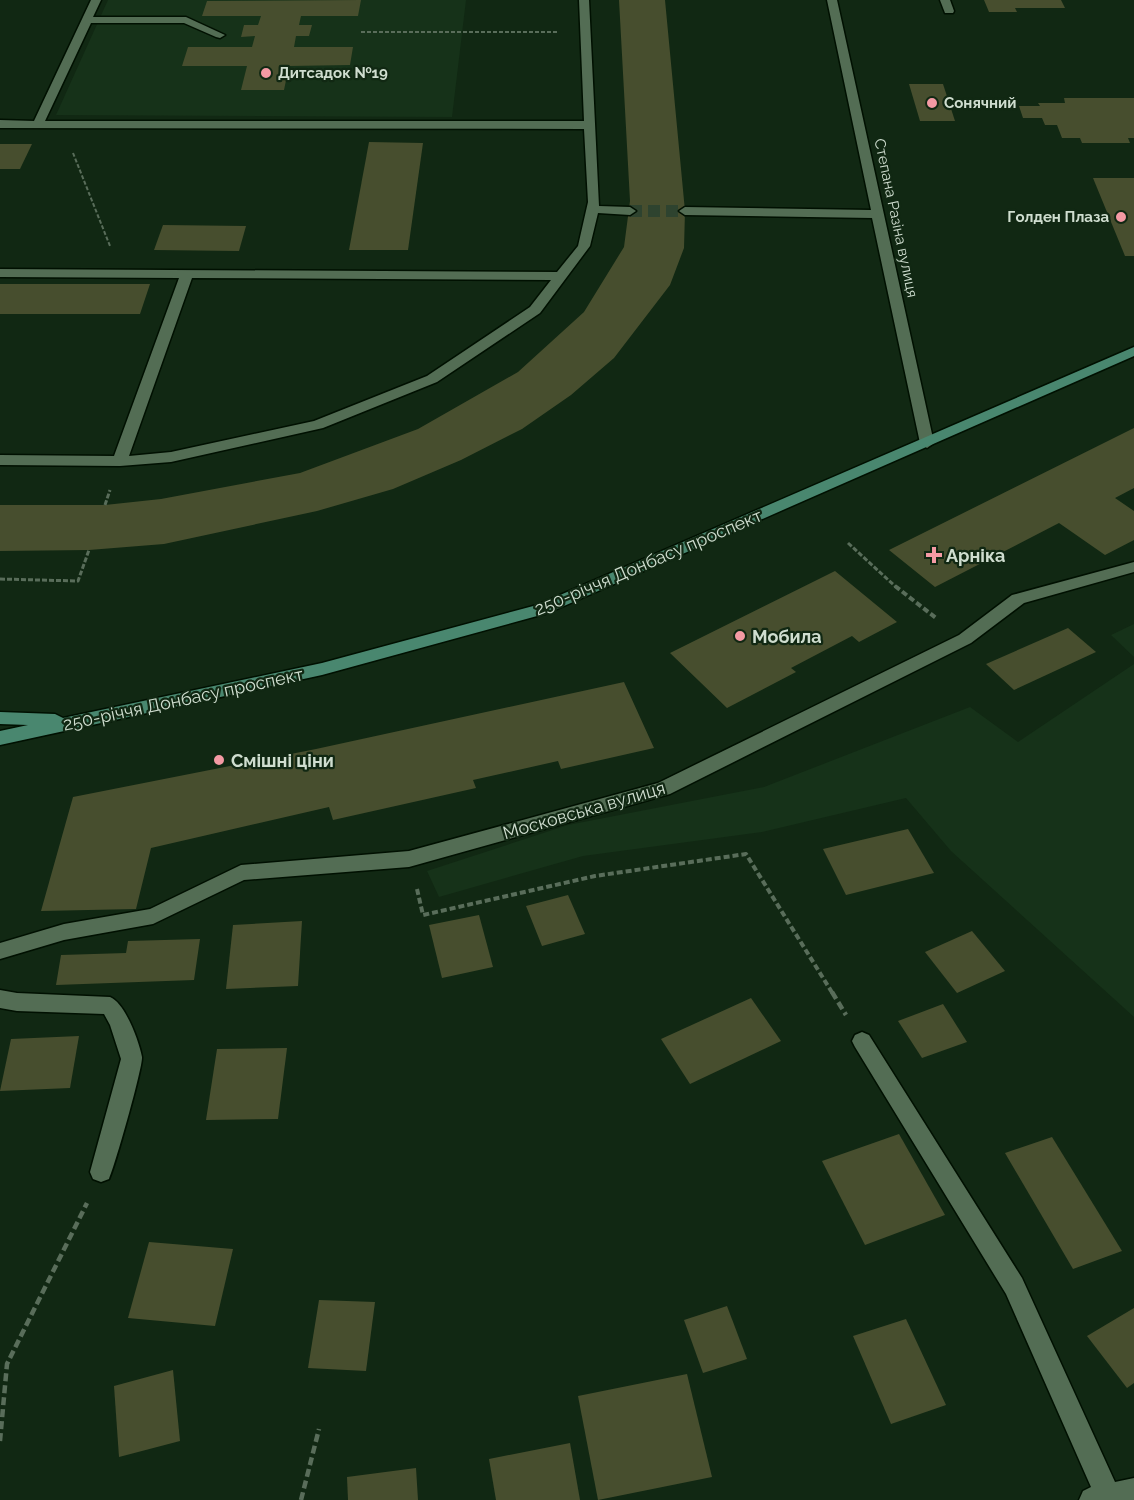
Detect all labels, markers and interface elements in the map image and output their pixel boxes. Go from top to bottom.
place label: Дитсадок №19 [278,64,388,82]
marker: Дитсадок №19 [259,66,273,80]
place label: Сонячний [944,94,1016,112]
marker: Сонячний [925,96,939,110]
street label: Степана Разіна вулиця [870,137,922,299]
place label: Голден Плаза [1007,208,1109,226]
marker: Голден Плаза [1114,210,1128,224]
street label: 250-річчя Донбасу проспект [531,504,765,620]
place label: Арніка [946,545,1005,566]
marker: Арніка [927,548,941,562]
place label: Мобила [752,626,822,647]
marker: Мобила [733,629,747,643]
street label: 250-річчя Донбасу проспект [61,663,305,735]
place label: Смішні ціни [231,750,334,771]
marker: Смішні ціни [212,753,226,767]
street label: Московська вулиця [500,777,668,843]

